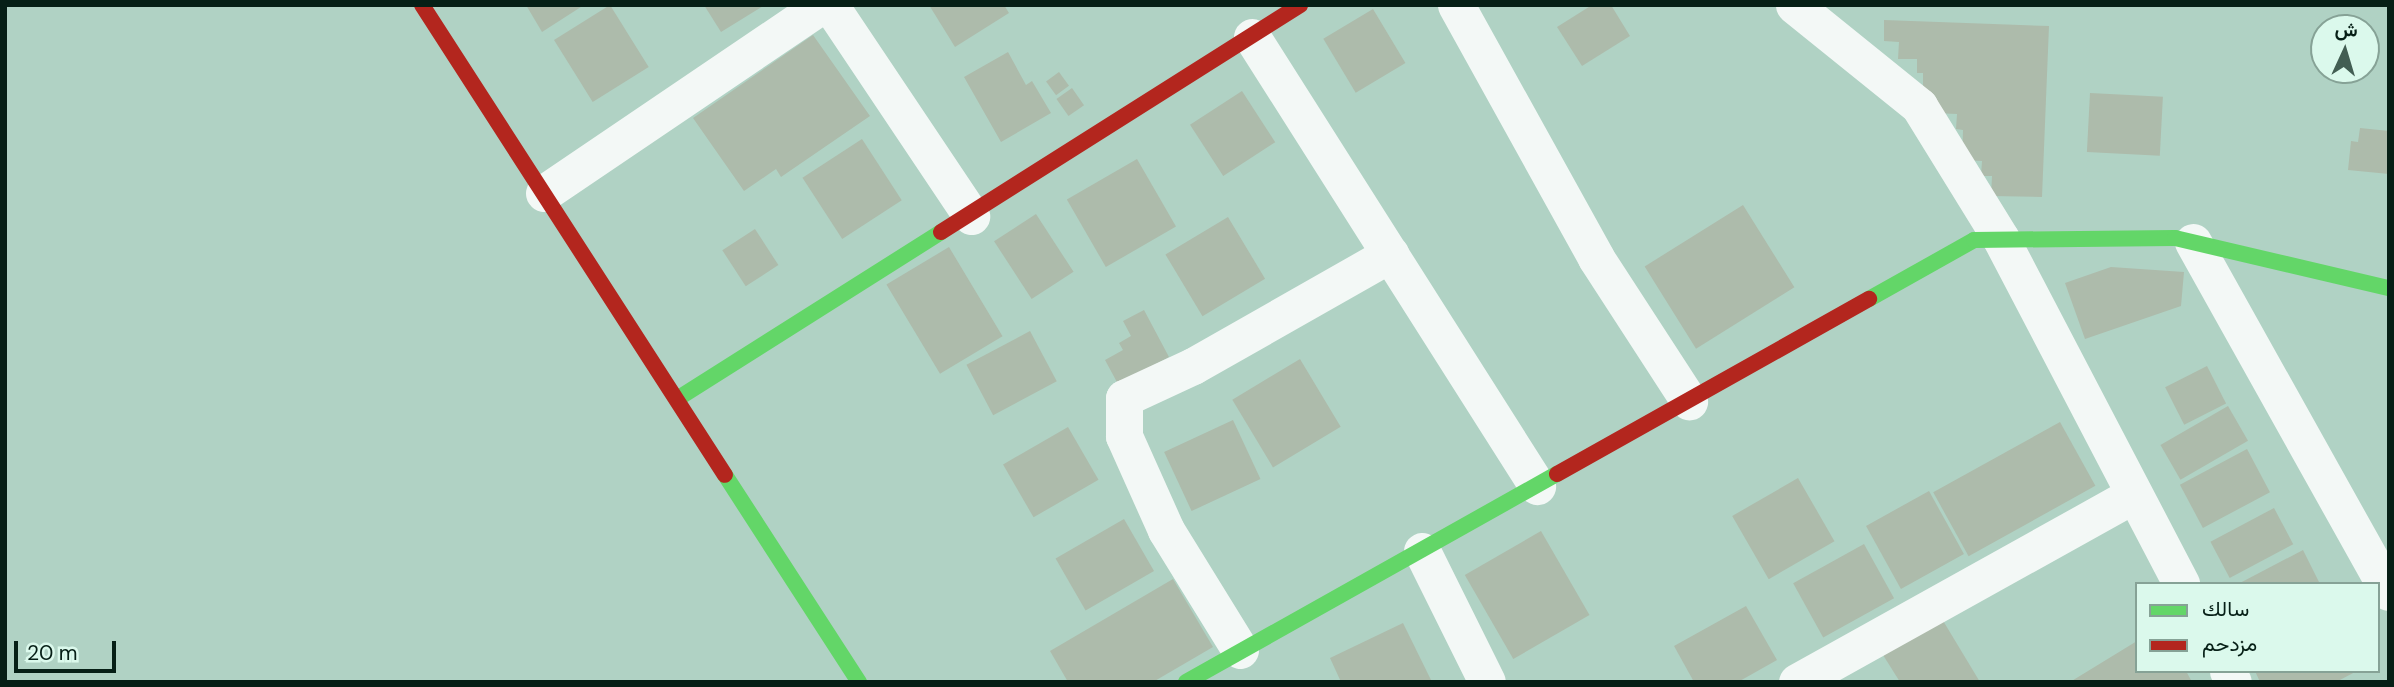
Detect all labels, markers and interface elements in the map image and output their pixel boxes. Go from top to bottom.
north arrow [2310,14,2380,84]
text: ش [2334,16,2359,43]
legend [2135,582,2380,673]
text: سالك [2202,595,2249,623]
scale bar [18,628,119,672]
text: مزدحم [2202,630,2257,658]
text: 20 m [27,639,78,667]

